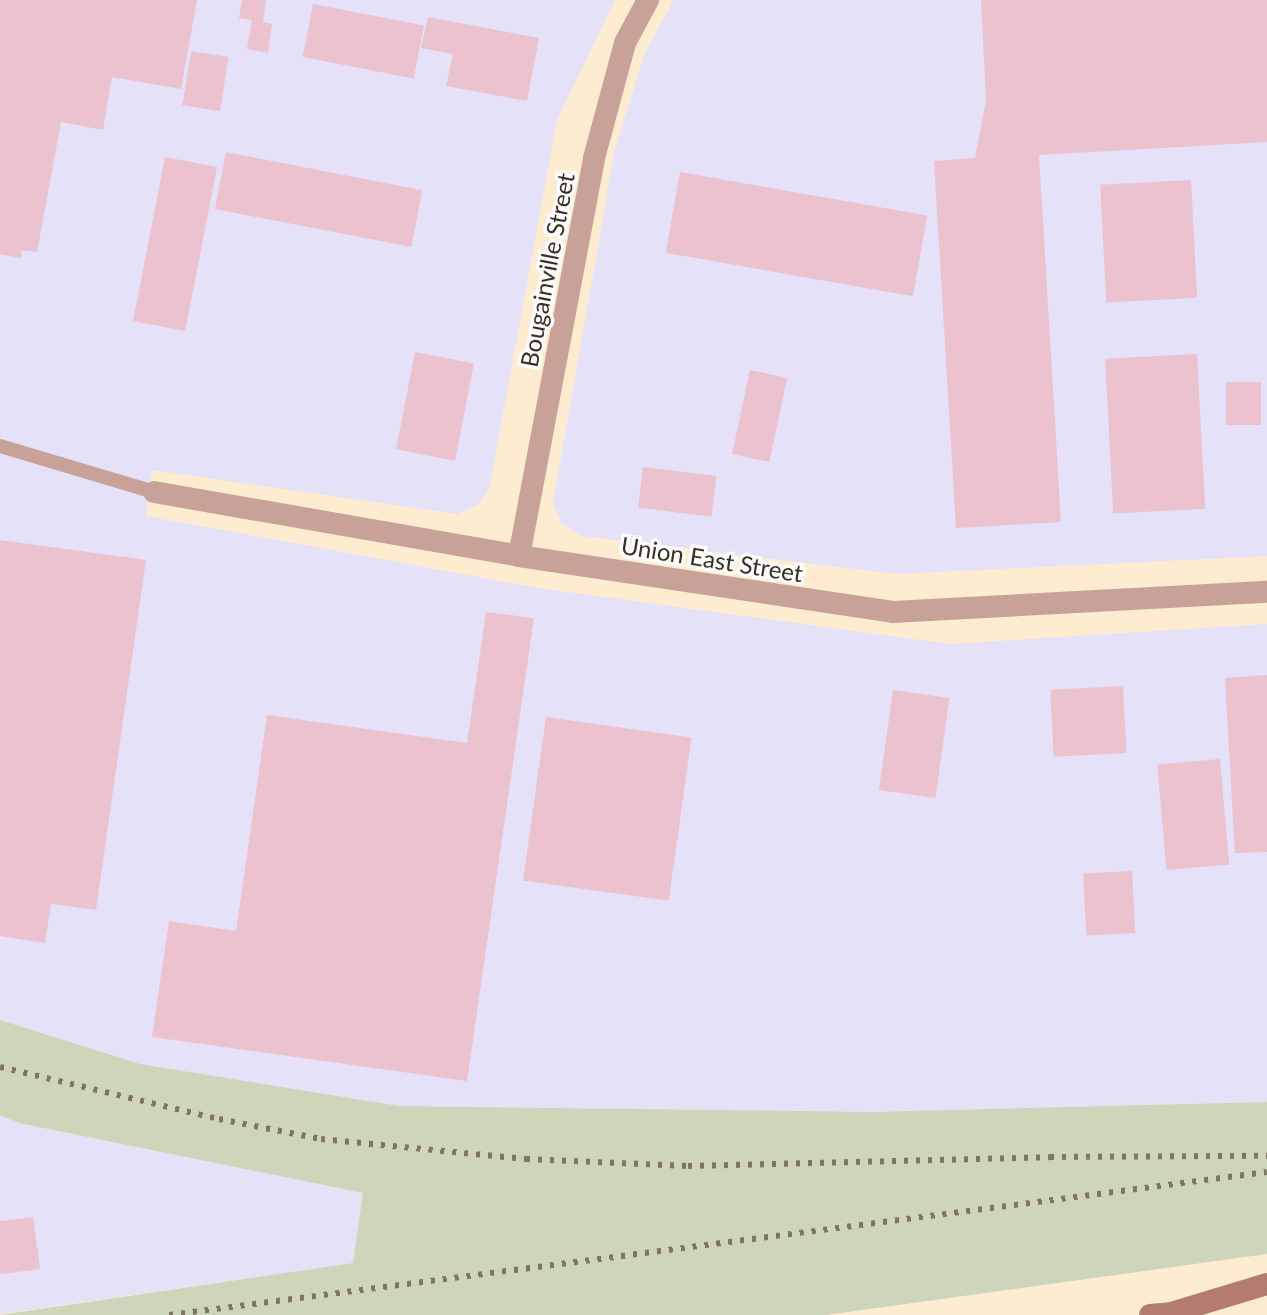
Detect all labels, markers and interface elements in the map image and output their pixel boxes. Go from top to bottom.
street label: Bougainville Street [514,171,580,369]
street label: Union East Street [619,530,805,588]

